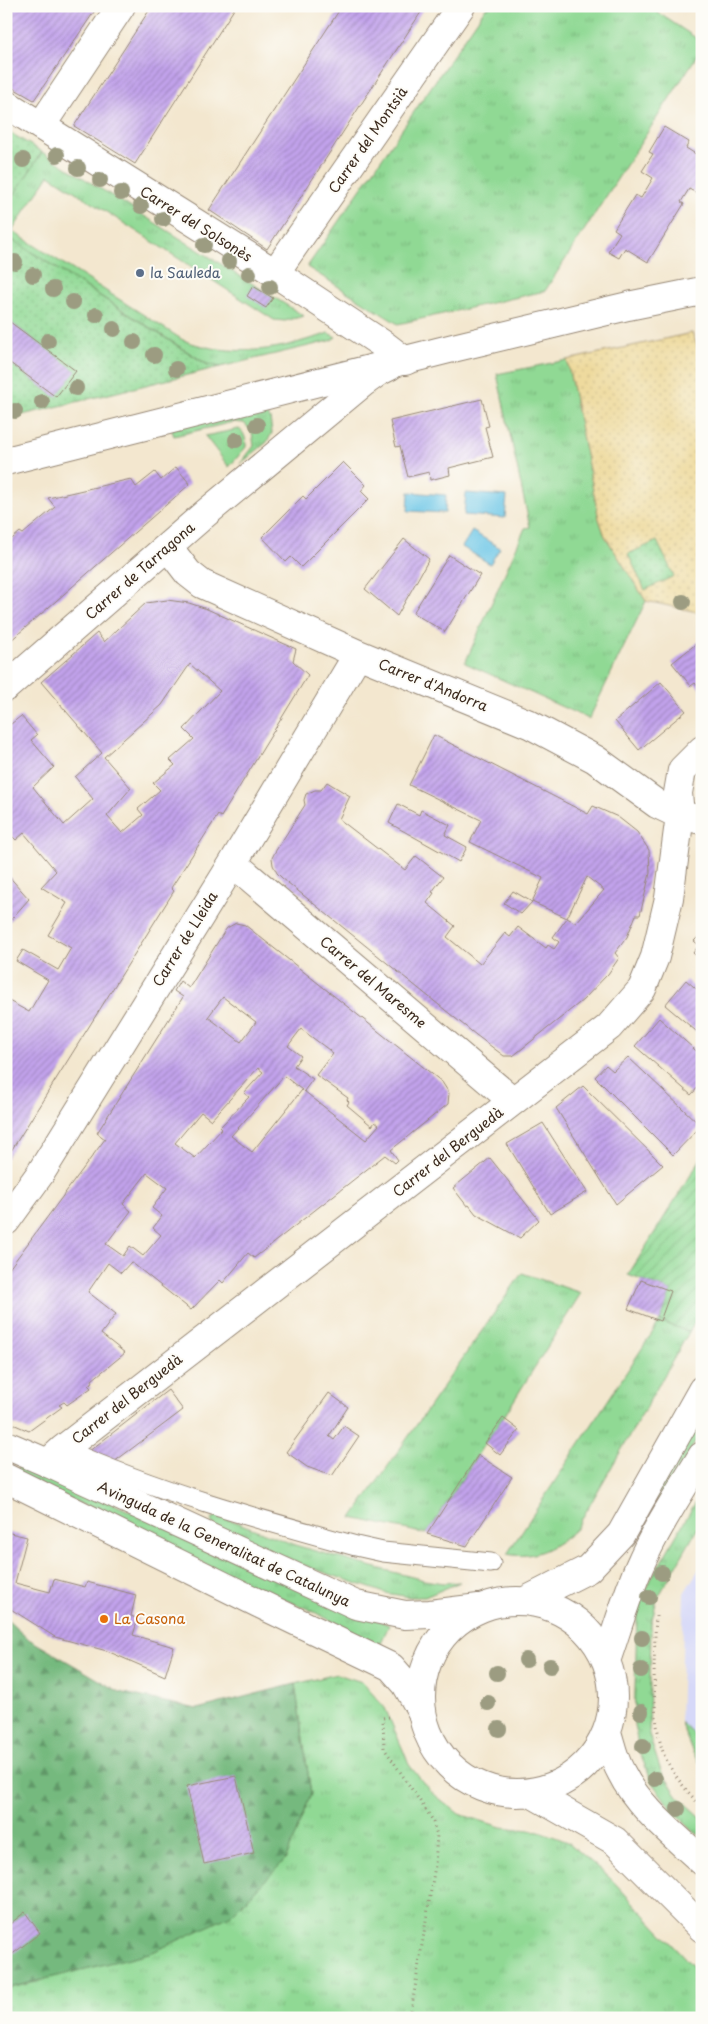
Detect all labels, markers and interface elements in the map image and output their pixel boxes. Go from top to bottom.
street label: Carrer del Montsià [323,82,413,197]
street label: Carrer del Solsonès [136,180,257,267]
place label: la Sauleda [150,262,221,283]
marker: la Sauleda [134,267,146,279]
street label: Carrer de Tarragona [80,517,199,624]
street label: Carrer d'Andorra [375,653,491,716]
street label: Carrer de Lleida [147,887,222,990]
street label: Carrer del Maresme [316,931,431,1033]
street label: Carrer del Berguedà [388,1101,508,1202]
street label: Carrer del Berguedà [67,1348,187,1449]
street label: Avinguda de la Generalitat de Catalunya [94,1476,354,1612]
place label: La Casona [114,1608,185,1629]
marker: La Casona [98,1613,110,1625]

